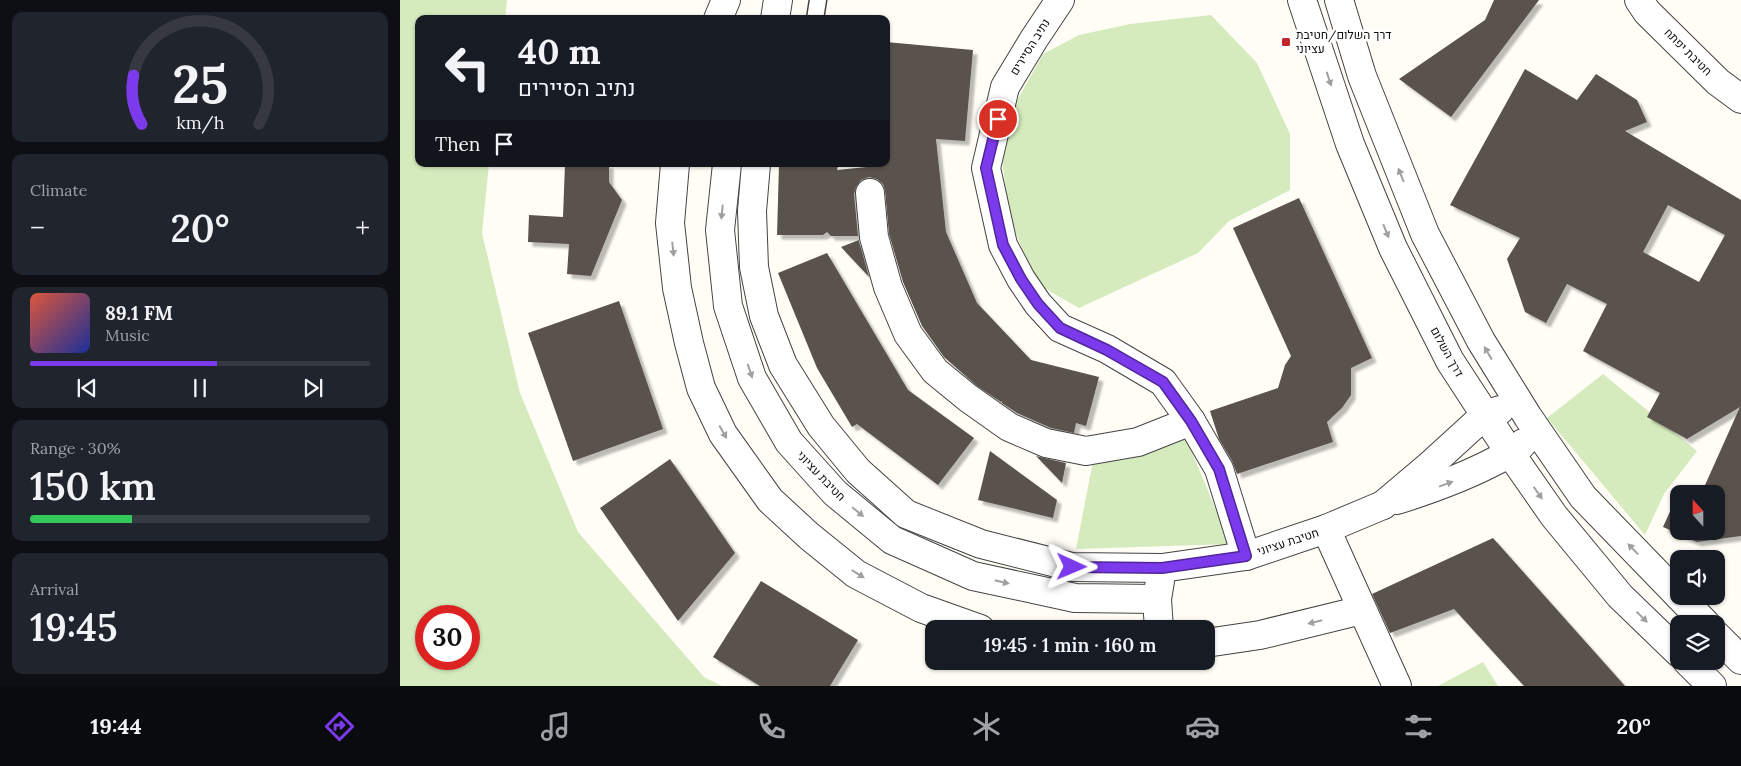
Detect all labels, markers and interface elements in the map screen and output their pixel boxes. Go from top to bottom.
street label: נתיב הסיירים [1006,16,1053,78]
street label: חטיבת יפתח [1661,25,1715,79]
place label: דרך השלום/חטיבת עציוני [1296,27,1392,56]
text: 40 m [518,29,601,74]
icon: left [435,35,500,100]
marker: דרך השלום/חטיבת עציוני [1280,36,1292,48]
text: 25 [172,51,228,117]
one-way arrow [1325,72,1333,87]
text: נתיב הסיירים [518,74,635,102]
pin [977,98,1019,140]
icon: arrive [984,105,1012,133]
text: km/h [176,111,224,134]
icon: arrive [490,130,518,158]
text: Then [435,132,480,156]
one-way arrow [1397,168,1405,182]
text: Climate [30,180,87,200]
text: 20° [170,204,230,252]
one-way arrow [718,205,726,221]
text: − [30,210,45,246]
text: + [355,210,370,246]
one-way arrow [1383,224,1390,239]
one-way arrow [669,242,677,258]
text: 89.1 FM [105,301,173,325]
street label: דרך השלום [1428,324,1467,380]
text: Music [105,325,150,345]
one-way arrow [1483,346,1492,359]
one-way arrow [747,363,754,378]
icon: previous [73,374,101,402]
icon: pause [186,374,214,402]
icon: next [299,374,327,402]
one-way arrow [719,425,727,439]
text: Range · 30% [30,438,121,458]
street label: חטיבת עציוני [794,447,849,504]
text: 150 km [30,462,156,510]
one-way arrow [1439,480,1454,488]
north arrow [1670,485,1725,540]
map controls [1670,485,1725,670]
one-way arrow [1533,486,1543,500]
one-way arrow [851,506,864,517]
street label: חטיבת עציוני [1255,525,1321,559]
position arrow [1045,540,1097,592]
one-way arrow [1627,543,1639,555]
button: sound [1670,550,1725,605]
one-way arrow [851,569,864,578]
one-way arrow [995,578,1010,586]
text: Arrival [30,579,79,599]
text: 19:45 [30,603,118,651]
speed limit sign: 30 [415,605,480,670]
one-way arrow [1636,611,1648,623]
button: layers [1670,615,1725,670]
one-way arrow [1307,618,1322,626]
text: 19:45 · 1 min · 160 m [984,633,1157,657]
icon: directions [322,709,357,744]
icon: music [538,709,573,744]
icon: phone [754,709,789,744]
icon: climate [969,709,1004,744]
icon: car [1185,709,1220,744]
icon: filters [1401,709,1436,744]
text: 19:44 [90,712,142,740]
text: 20° [1616,712,1651,740]

